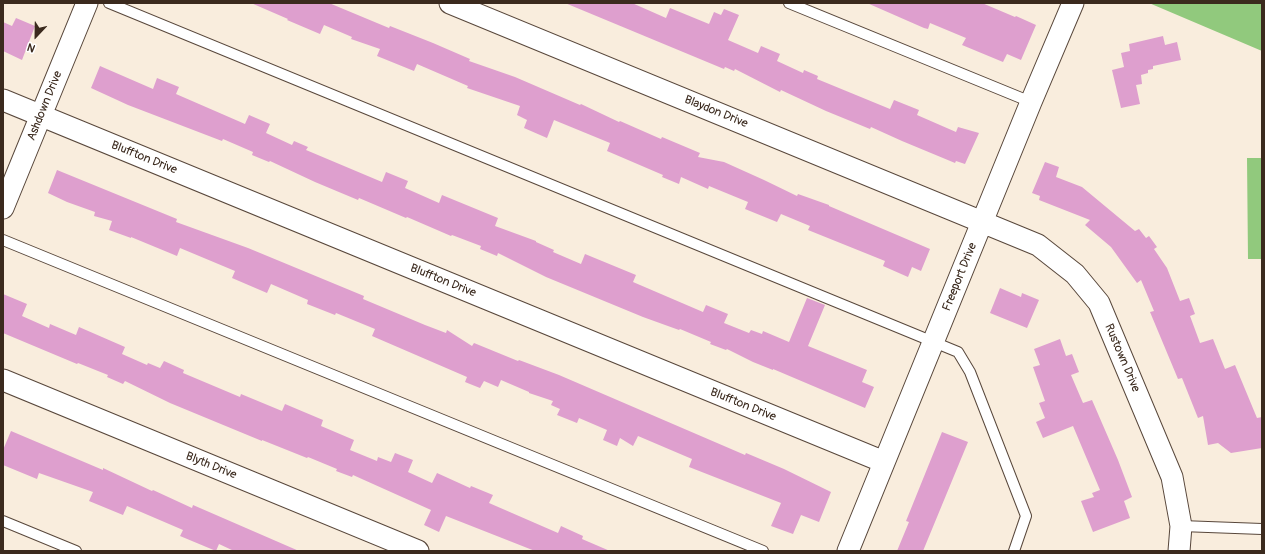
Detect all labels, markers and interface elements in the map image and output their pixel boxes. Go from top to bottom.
north arrow [16,16,56,56]
text: N [25,40,37,55]
street label: Ashdown Drive [24,69,66,143]
street label: Blaydon Drive [682,93,750,131]
street label: Bluffton Drive [109,138,179,178]
street label: Freeport Drive [940,241,980,313]
street label: Bluffton Drive [408,261,478,301]
street label: Rustown Drive [1101,322,1143,394]
street label: Bluffton Drive [708,385,778,425]
street label: Blyth Drive [184,449,238,483]

